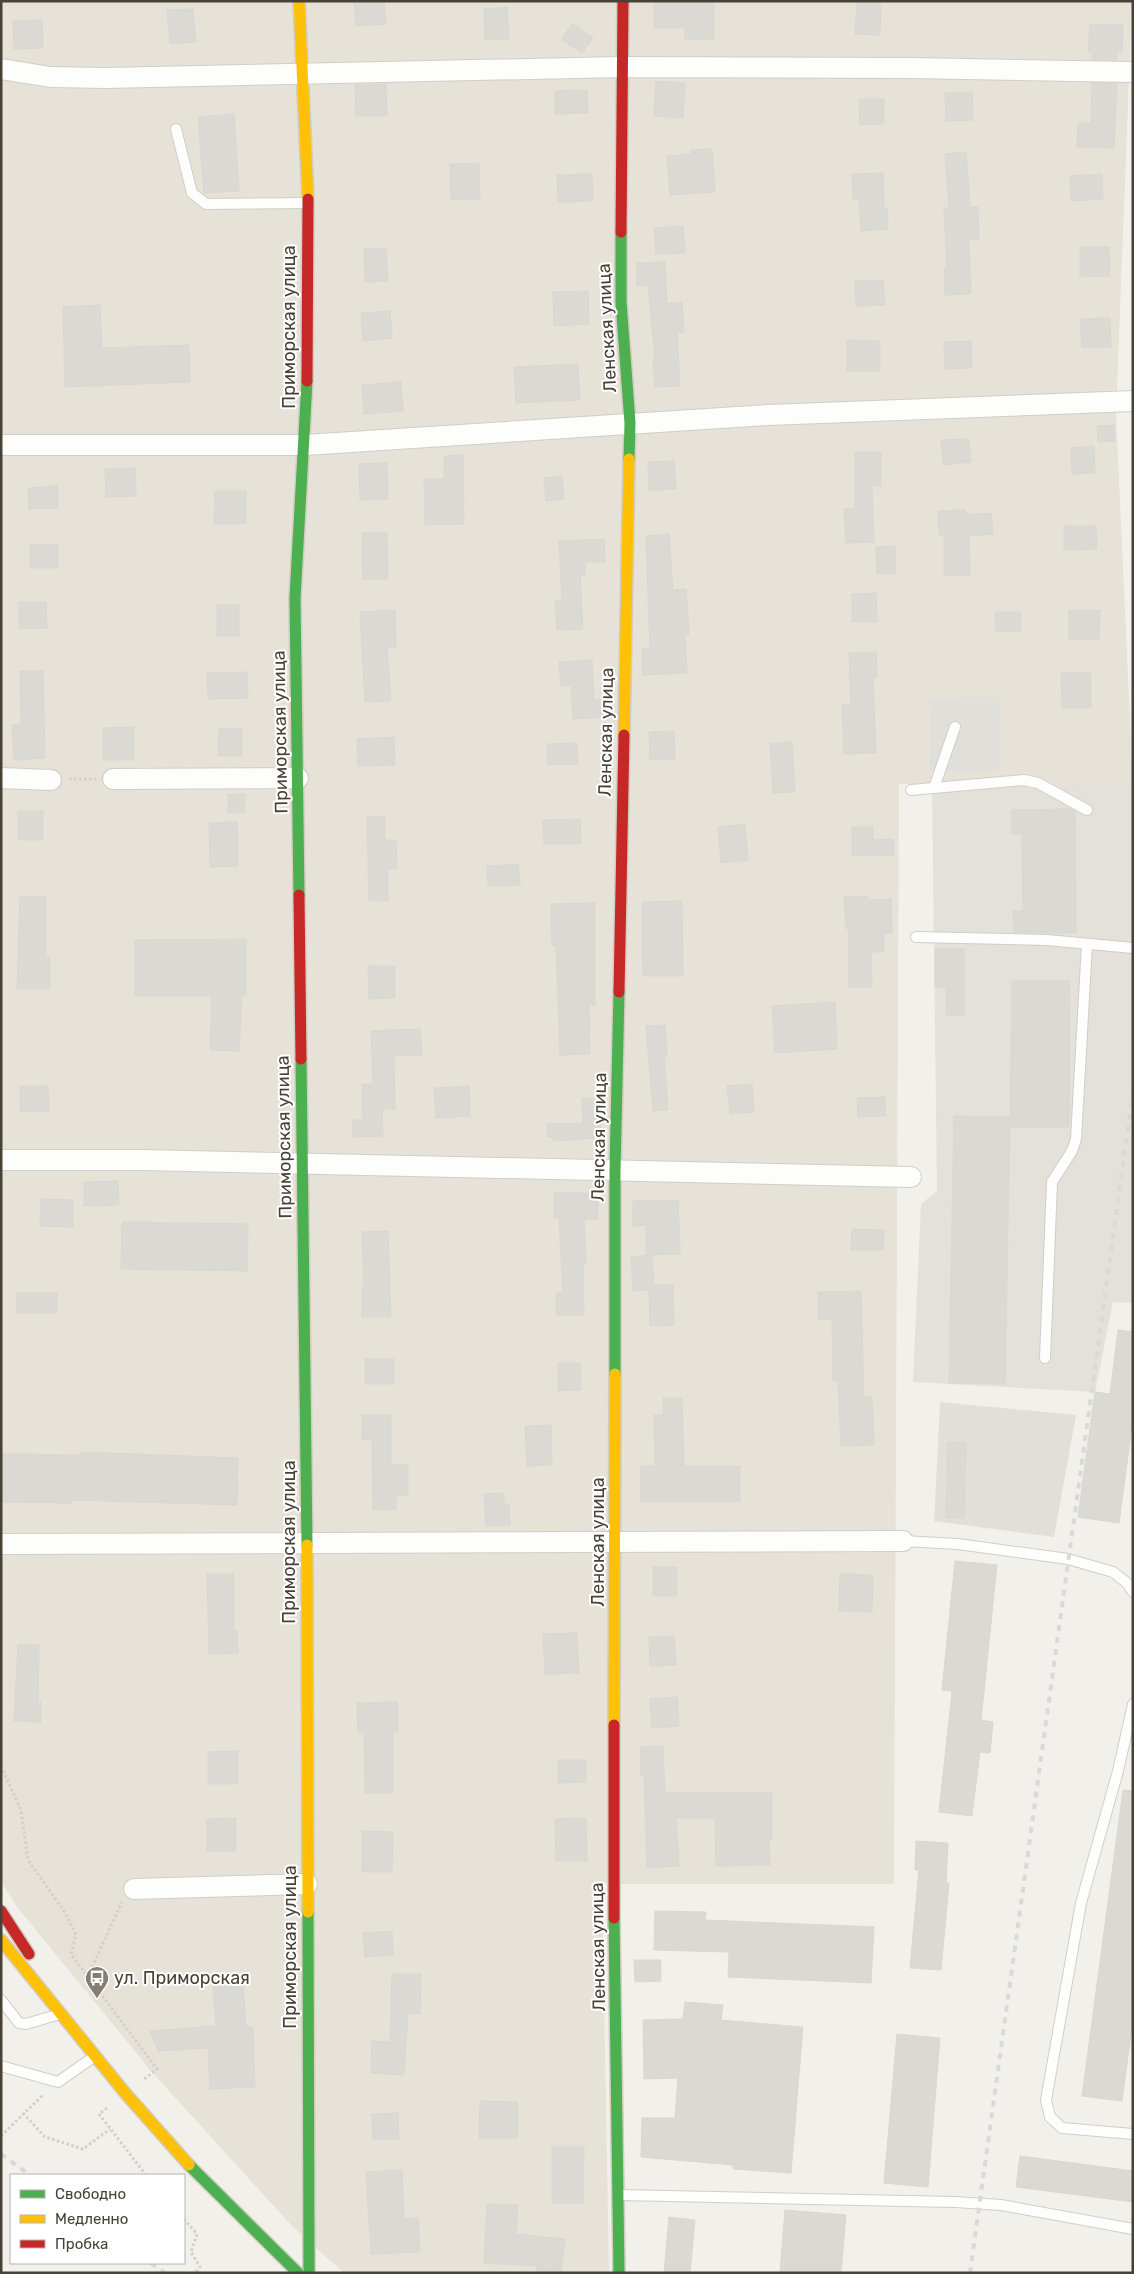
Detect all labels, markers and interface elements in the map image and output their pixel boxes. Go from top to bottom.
street label: Приморская улица [278,245,300,409]
street label: Ленская улица [593,263,621,393]
street label: Приморская улица [268,650,292,814]
street label: Ленская улица [594,667,618,797]
street label: Приморская улица [272,1055,296,1219]
street label: Ленская улица [587,1072,611,1202]
street label: Приморская улица [278,1460,300,1624]
street label: Ленская улица [587,1477,609,1607]
street label: Приморская улица [279,1865,301,2029]
street label: Ленская улица [586,1882,610,2012]
bus stop icon: ул. Приморская [84,1965,110,1999]
place label: ул. Приморская [114,1967,250,1989]
legend [10,2174,185,2264]
text: Свободно [55,2185,126,2203]
text: Медленно [55,2210,128,2228]
text: Пробка [55,2235,108,2253]

